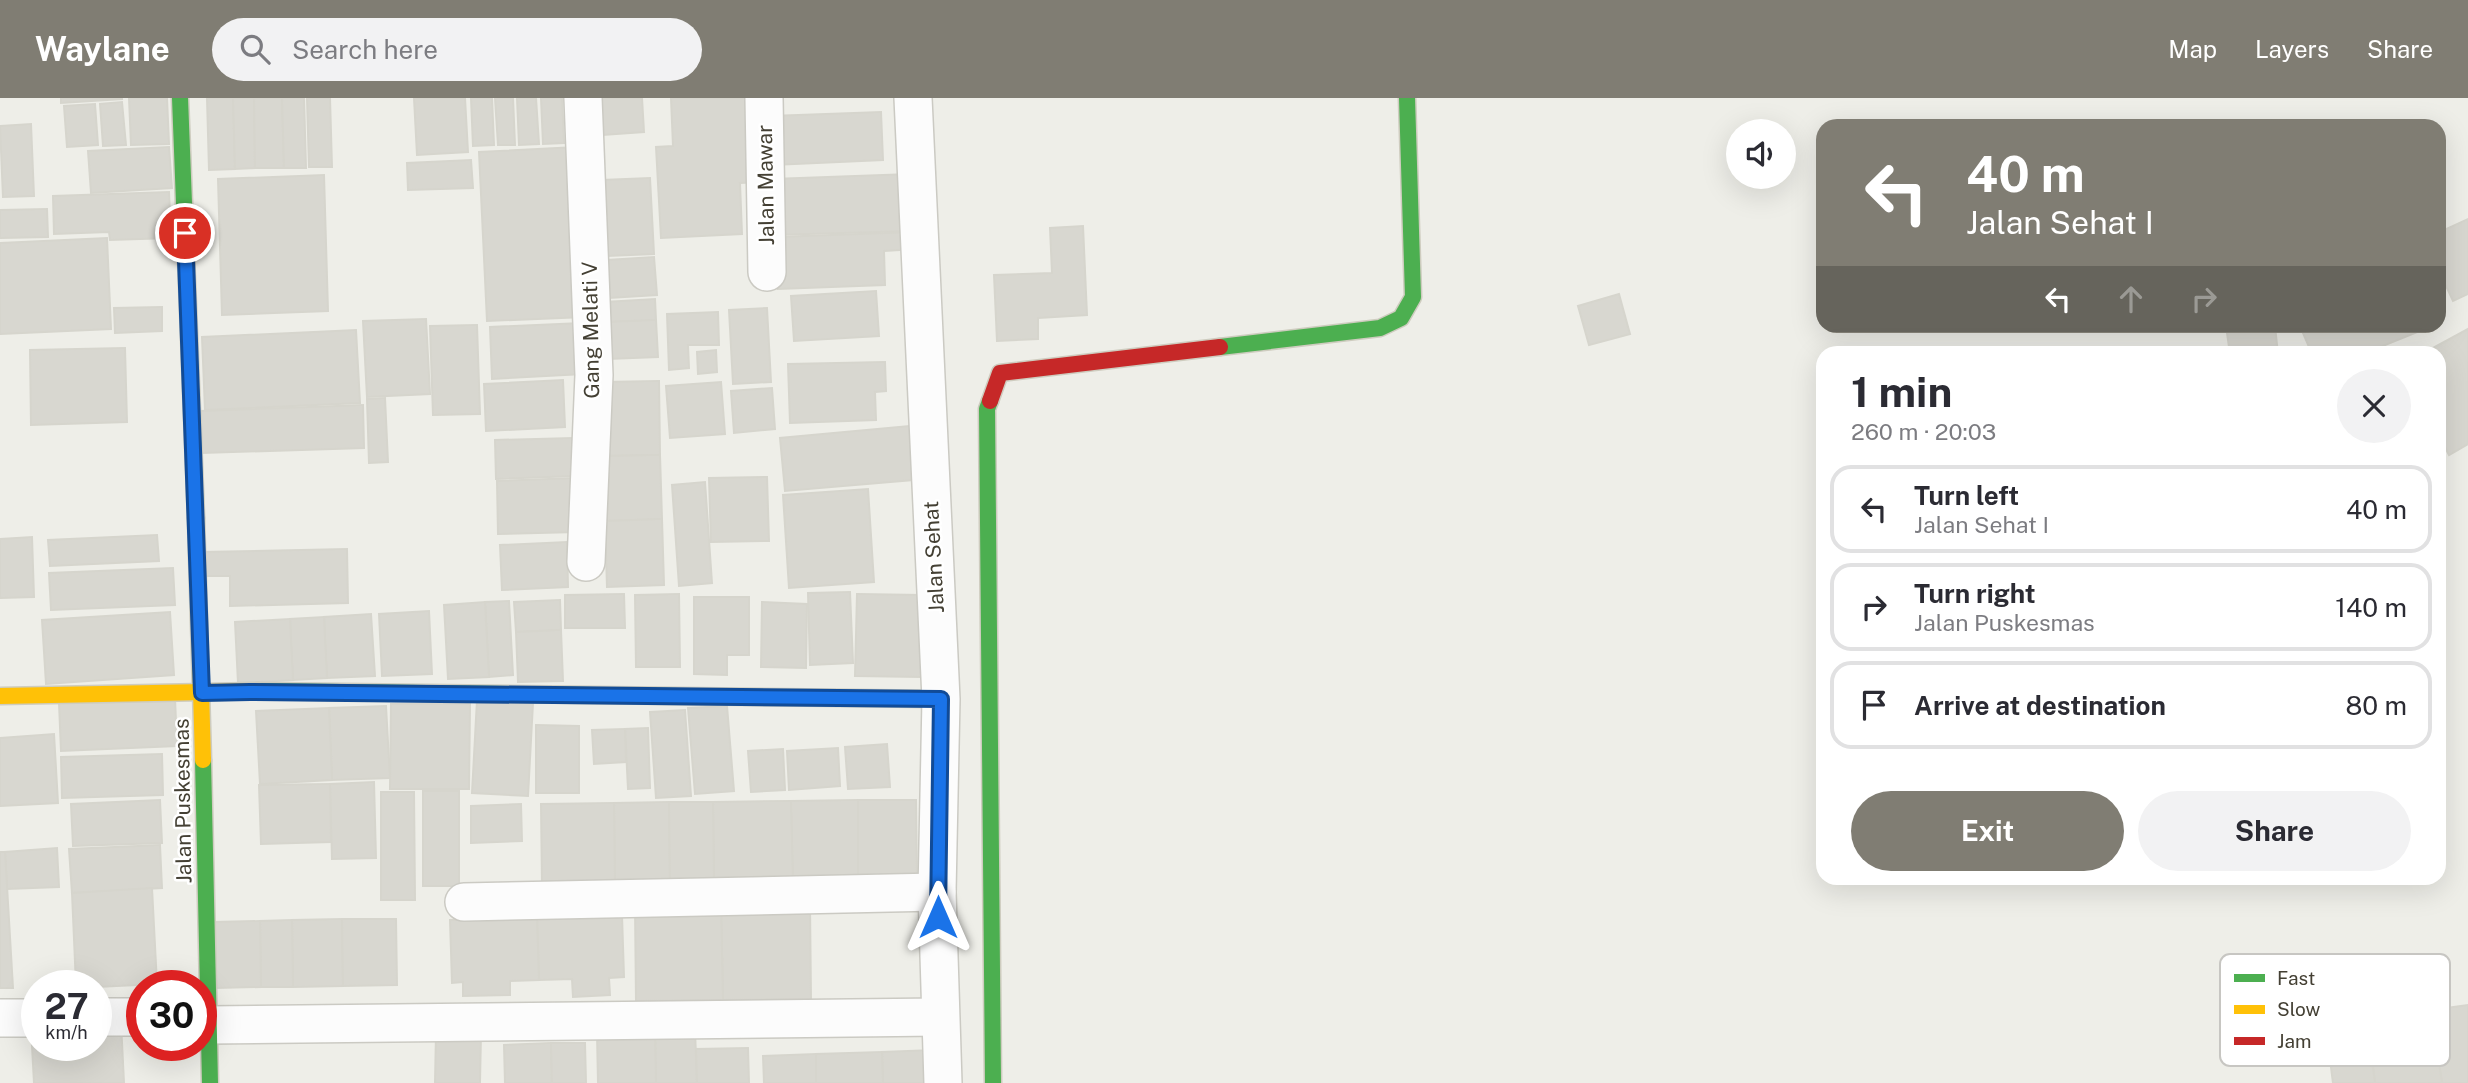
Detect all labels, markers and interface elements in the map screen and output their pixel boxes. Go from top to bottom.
search box [212,18,702,81]
text: Waylane [35,30,170,68]
icon: search [236,30,274,68]
text: Search here [292,34,438,65]
text: Map [2168,35,2217,63]
text: Layers [2255,35,2329,63]
text: Share [2367,35,2433,63]
map controls [1726,119,1796,189]
button: sound [1726,119,1796,189]
street label: Jalan Mawar [752,124,779,246]
text: 40 m [1966,145,2085,203]
icon: left [1851,147,1942,238]
pin [155,203,215,263]
text: Jalan Sehat I [1966,204,2154,241]
icon: arrive [166,214,204,252]
street label: Gang Melati V [577,261,604,399]
icon: left [2039,280,2077,318]
icon: ahead [2112,280,2150,318]
icon: right [2185,280,2223,318]
text: 1 min [1851,367,1952,416]
button: close [2337,369,2411,443]
text: 260 m · 20:03 [1851,418,1996,445]
text: Turn left [1914,480,2019,511]
icon: left [1855,490,1893,528]
text: 40 m [2346,494,2407,525]
street label: Jalan Sehat [918,500,949,614]
text: Jalan Sehat I [1914,511,2049,538]
text: Turn right [1914,578,2036,609]
icon: right [1855,588,1893,626]
text: 140 m [2335,592,2407,623]
text: Jalan Puskesmas [1914,609,2095,636]
icon: arrive [1855,686,1893,724]
text: Arrive at destination [1914,690,2166,721]
text: 80 m [2346,690,2407,721]
street label: Jalan Puskesmas [169,718,196,884]
button: Exit [1851,791,2124,871]
button: Share [2138,791,2411,871]
position arrow [901,880,975,954]
legend [2220,954,2450,1066]
text: Fast [2277,967,2315,989]
speed limit sign: 30 [126,970,217,1061]
text: 27 [44,986,89,1027]
text: Slow [2277,998,2321,1020]
text: km/h [45,1022,88,1043]
text: Jam [2277,1030,2311,1052]

